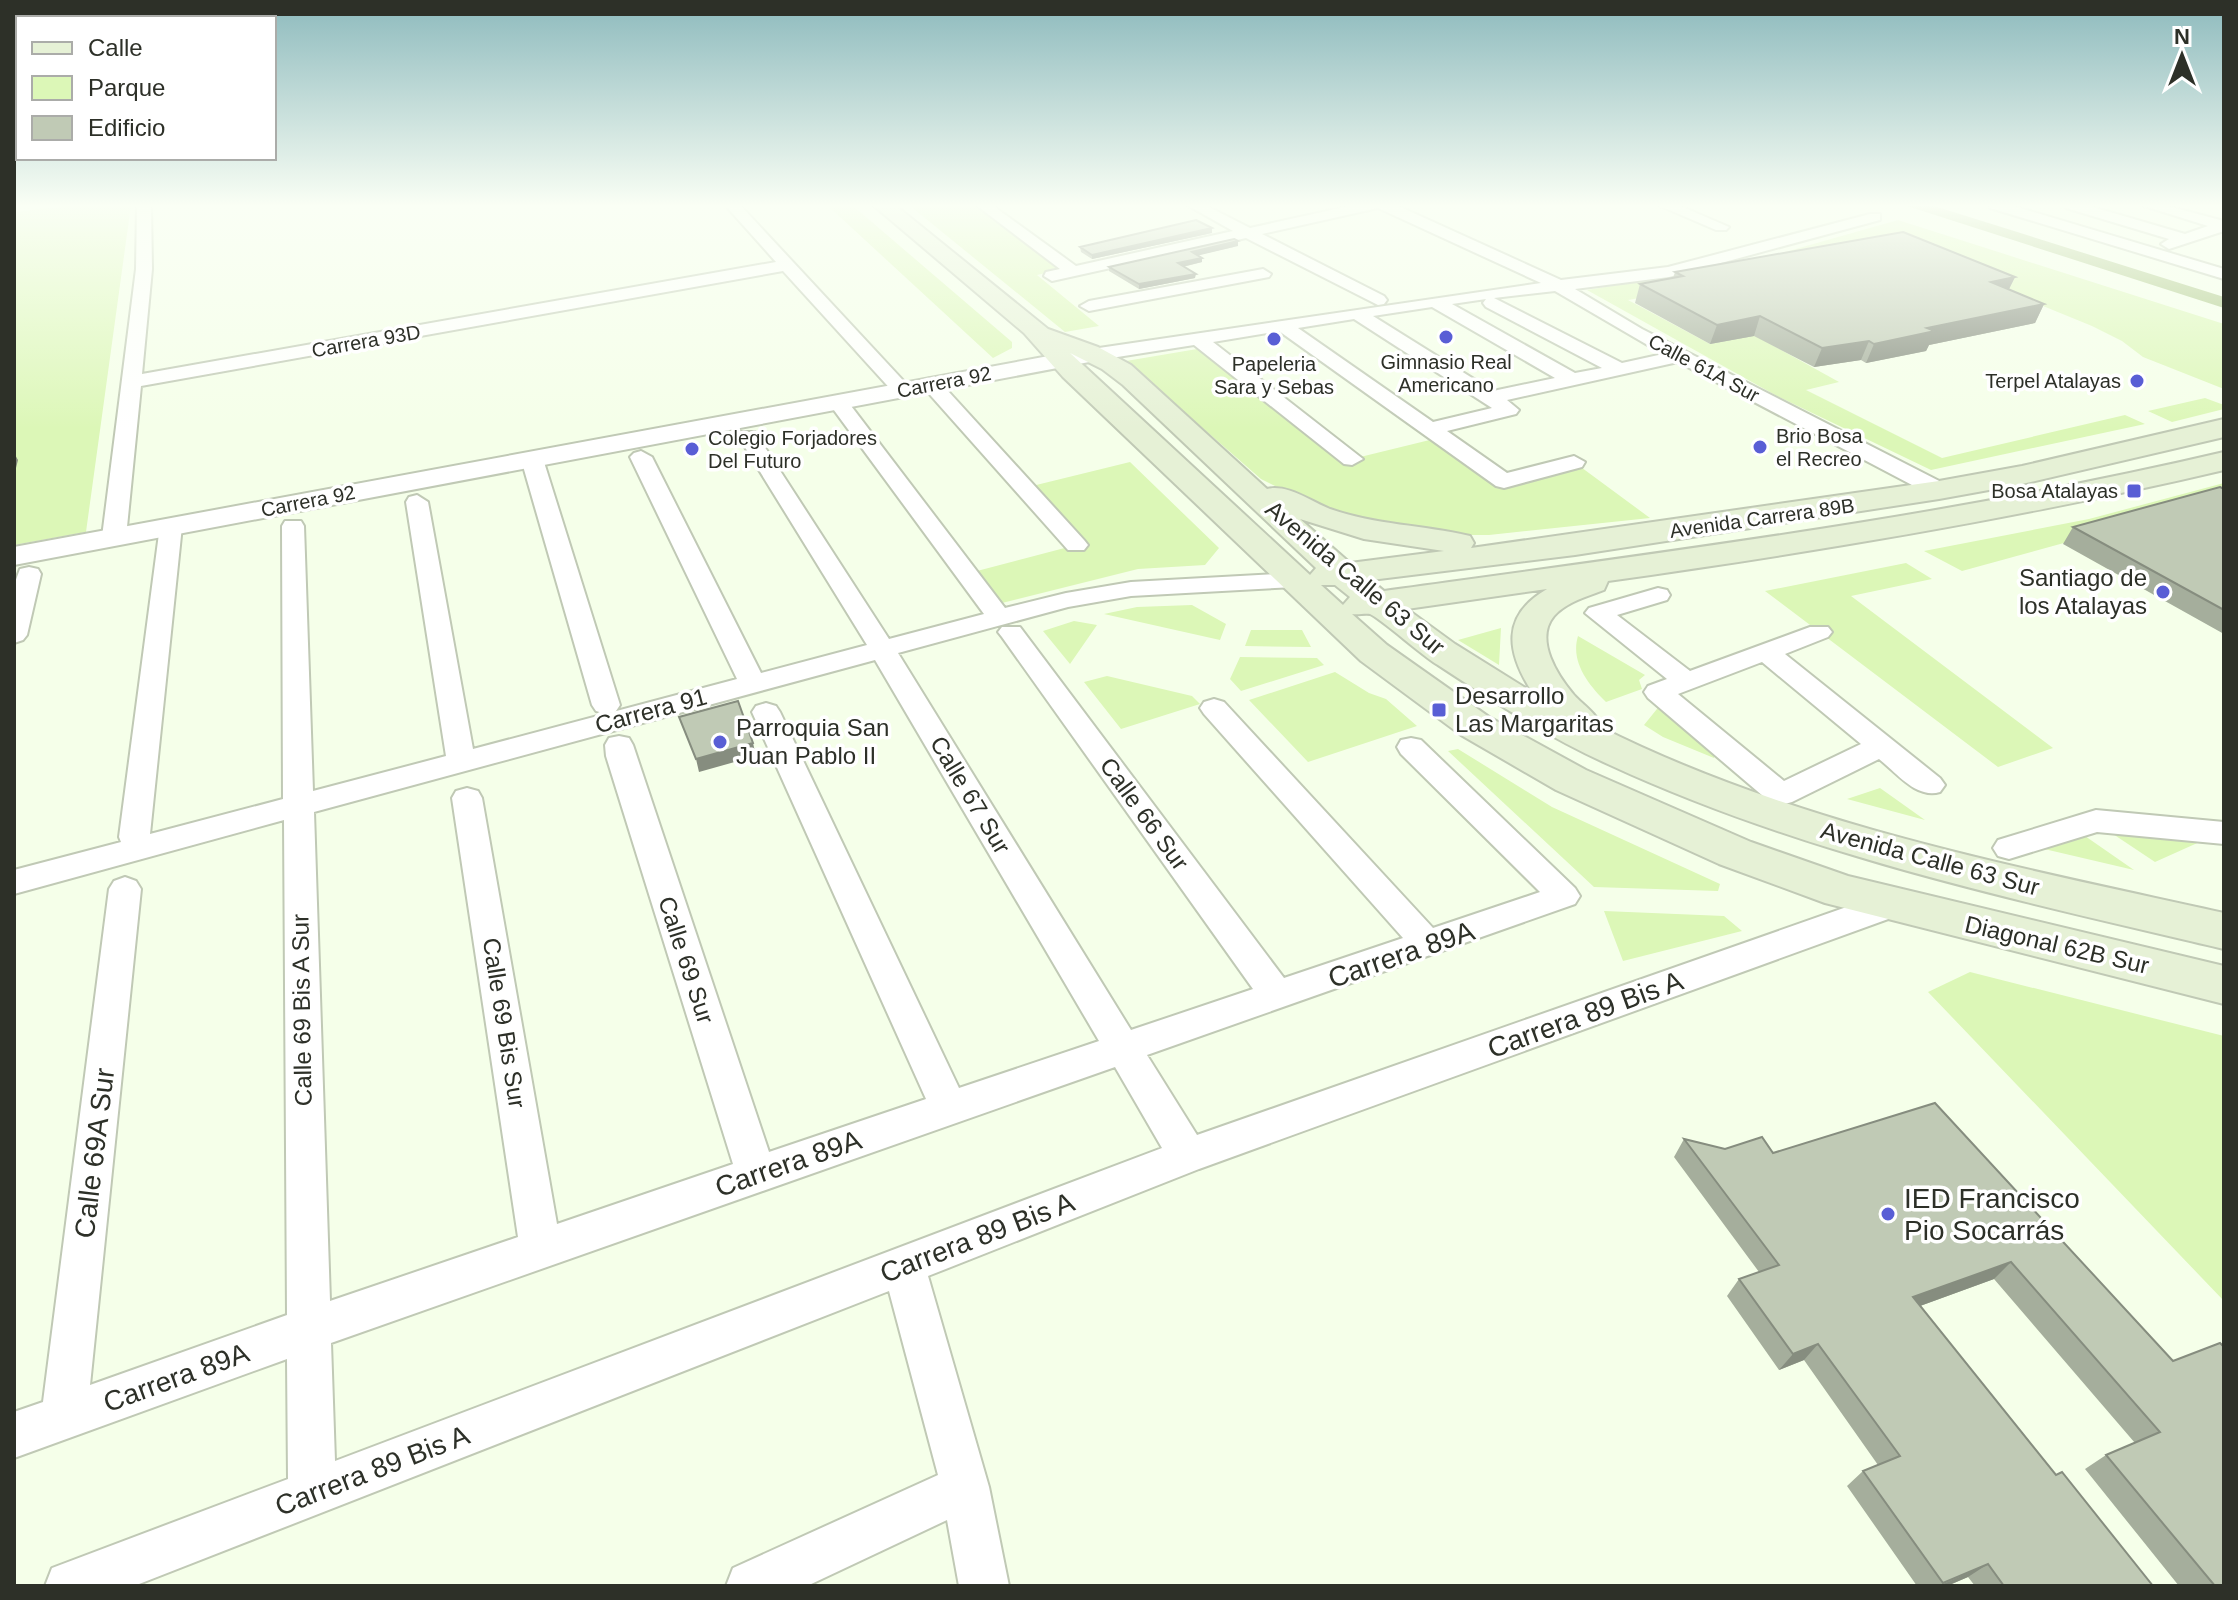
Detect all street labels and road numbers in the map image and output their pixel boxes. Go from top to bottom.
street label: Carrera 93D [310,321,422,361]
street label: Calle 61A Sur [1645,330,1763,407]
street label: Carrera 92 [895,362,993,402]
street label: Carrera 92 [259,481,357,521]
street label: Avenida Carrera 89B [1668,494,1856,542]
street label: Avenida Calle 63 Sur [1260,495,1450,660]
street label: Carrera 91 [592,683,710,738]
street label: Calle 67 Sur [925,731,1016,858]
street label: Calle 66 Sur [1095,752,1194,875]
street label: Avenida Calle 63 Sur [1818,816,2042,901]
street label: Calle 69 Sur [653,893,720,1027]
street label: Diagonal 62B Sur [1962,910,2152,979]
street label: Calle 69 Bis A Sur [286,914,317,1106]
street label: Carrera 89A [1324,915,1479,994]
street label: Calle 69 Bis Sur [478,936,531,1110]
street label: Carrera 89 Bis A [1483,965,1687,1064]
street label: Calle 69A Sur [69,1066,120,1240]
street label: Carrera 89A [711,1124,866,1203]
street label: Carrera 89 Bis A [876,1186,1079,1289]
street label: Carrera 89A [99,1337,253,1418]
street label: Carrera 89 Bis A [271,1419,474,1522]

